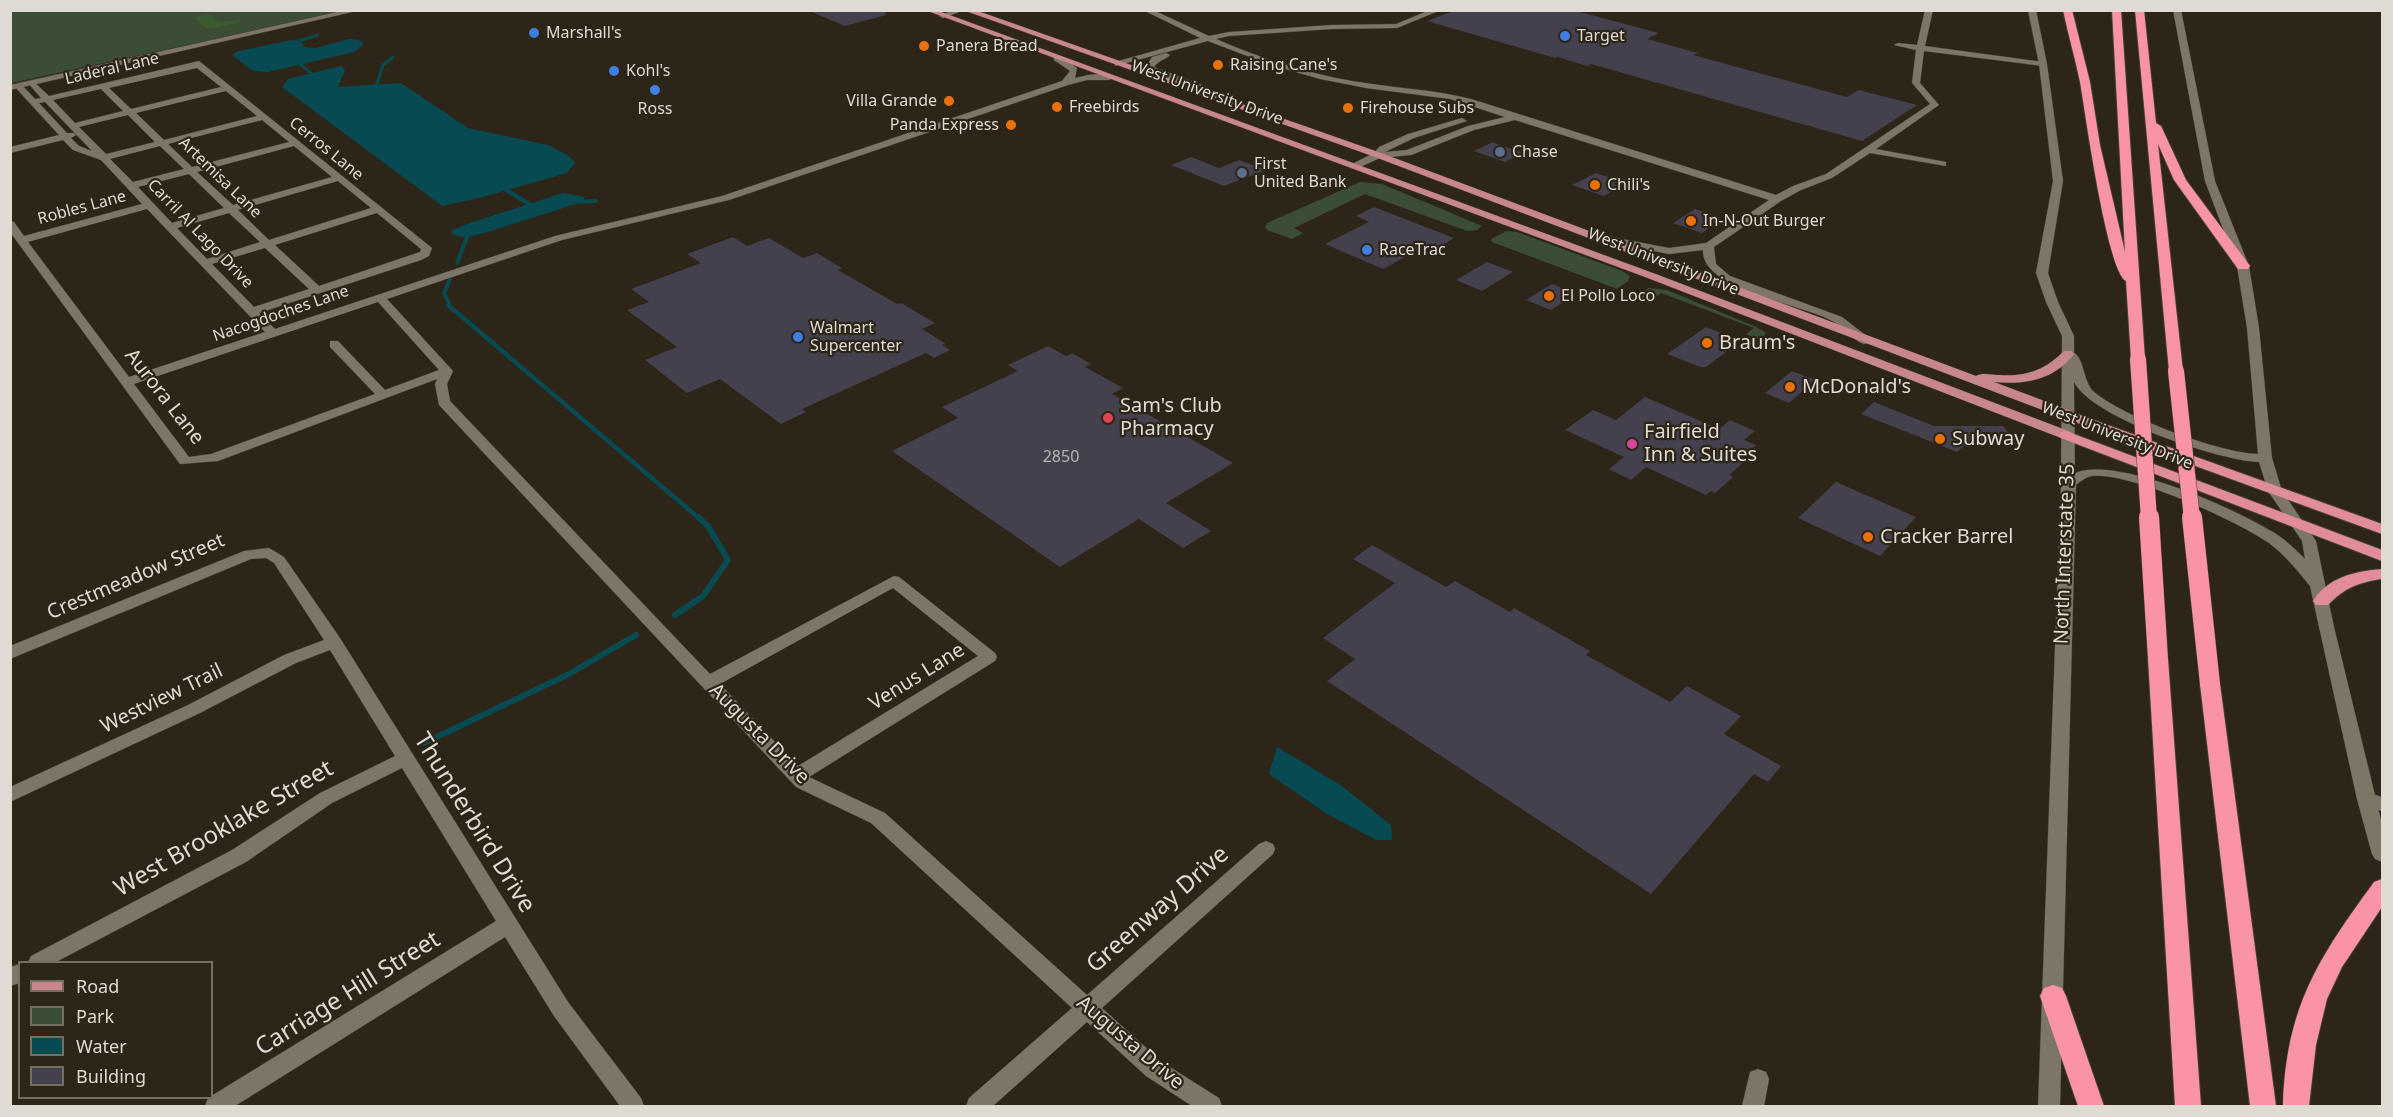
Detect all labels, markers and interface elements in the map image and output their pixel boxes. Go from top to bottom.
place label: Marshall's [546,23,622,43]
marker: Marshall's [527,26,541,40]
place label: Target [1577,26,1625,46]
marker: Target [1558,29,1572,43]
place label: Panera Bread [936,36,1038,56]
marker: Panera Bread [917,39,931,53]
street label: Laderal Lane [63,49,161,89]
place label: Raising Cane's [1230,55,1337,75]
street label: West University Drive [1128,57,1286,129]
marker: Raising Cane's [1211,58,1225,72]
place label: Kohl's [626,61,670,81]
marker: Kohl's [607,64,621,78]
marker: Ross [648,83,662,97]
place label: Villa Grande [846,91,937,111]
marker: Villa Grande [942,94,956,108]
place label: Freebirds [1069,97,1139,117]
place label: Firehouse Subs [1360,98,1474,118]
place label: Ross [638,99,672,119]
marker: Freebirds [1050,100,1064,114]
marker: Firehouse Subs [1341,101,1355,115]
street label: Cerros Lane [285,113,367,185]
place label: Panda Express [890,115,999,135]
marker: Panda Express [1004,118,1018,132]
street label: Artemisa Lane [175,134,265,222]
place label: Chase [1512,142,1558,162]
marker: Chase [1493,145,1507,159]
place label: First United Bank [1254,154,1346,192]
marker: First United Bank [1235,166,1249,180]
place label: Chili's [1607,175,1650,195]
street label: Carril Al Lago Drive [143,176,257,292]
marker: Chili's [1588,178,1602,192]
street label: Robles Lane [36,187,128,229]
place label: In-N-Out Burger [1703,211,1825,231]
marker: In-N-Out Burger [1684,214,1698,228]
street label: West University Drive [1585,224,1741,300]
place label: RaceTrac [1379,240,1446,260]
marker: RaceTrac [1360,243,1374,257]
street label: Nacogdoches Lane [210,282,352,346]
place label: El Pollo Loco [1561,286,1655,306]
marker: El Pollo Loco [1542,289,1556,303]
place label: Walmart Supercenter [810,318,902,356]
marker: Walmart Supercenter [791,330,805,344]
place label: Braum's [1719,331,1795,355]
marker: Braum's [1700,336,1714,350]
street label: Aurora Lane [119,344,209,450]
place label: McDonald's [1802,375,1911,399]
marker: McDonald's [1783,380,1797,394]
place label: Sam's Club Pharmacy [1120,394,1222,441]
street label: West University Drive [2039,398,2195,474]
marker: Sam's Club Pharmacy [1101,411,1115,425]
place label: Fairfield Inn & Suites [1644,420,1757,467]
place label: Subway [1952,427,2024,451]
marker: Subway [1933,432,1947,446]
marker: Fairfield Inn & Suites [1625,437,1639,451]
house number: 2850 [1043,447,1079,467]
street label: North Interstate 35 [2050,463,2080,645]
place label: Cracker Barrel [1880,525,2014,549]
street label: Crestmeadow Street [44,529,228,625]
marker: Cracker Barrel [1861,530,1875,544]
street label: Venus Lane [865,638,969,716]
street label: Westview Trail [97,659,227,739]
street label: Augusta Drive [704,679,814,789]
street label: Thunderbird Drive [407,728,541,918]
street label: West Brooklake Street [109,755,339,903]
street label: Greenway Drive [1081,840,1235,980]
street label: Carriage Hill Street [250,926,446,1062]
legend [18,961,213,1099]
text: Road [76,974,119,998]
street label: Augusta Drive [1072,991,1188,1095]
text: Park [76,1004,114,1028]
text: Water [76,1034,127,1058]
text: Building [76,1064,146,1088]

